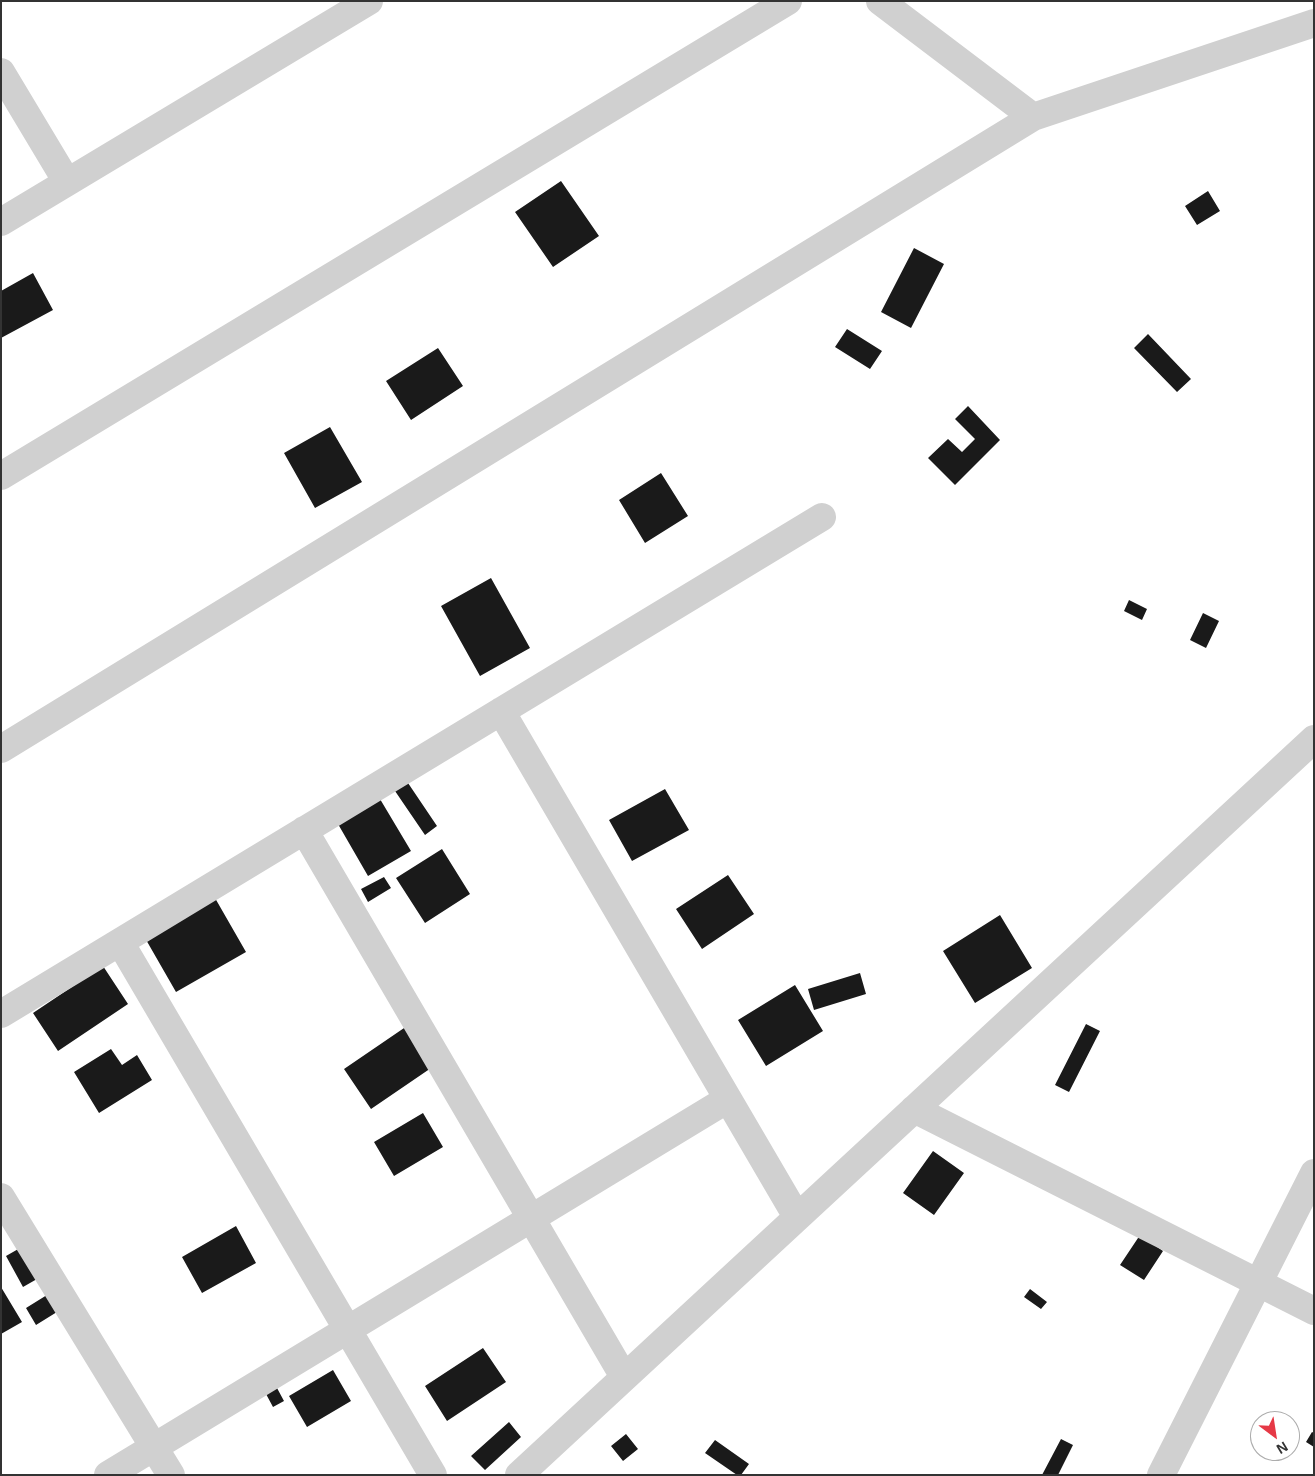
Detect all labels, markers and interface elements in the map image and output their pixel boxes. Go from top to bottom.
north arrow [1250,1411,1300,1461]
text: N [1274,1439,1291,1457]

